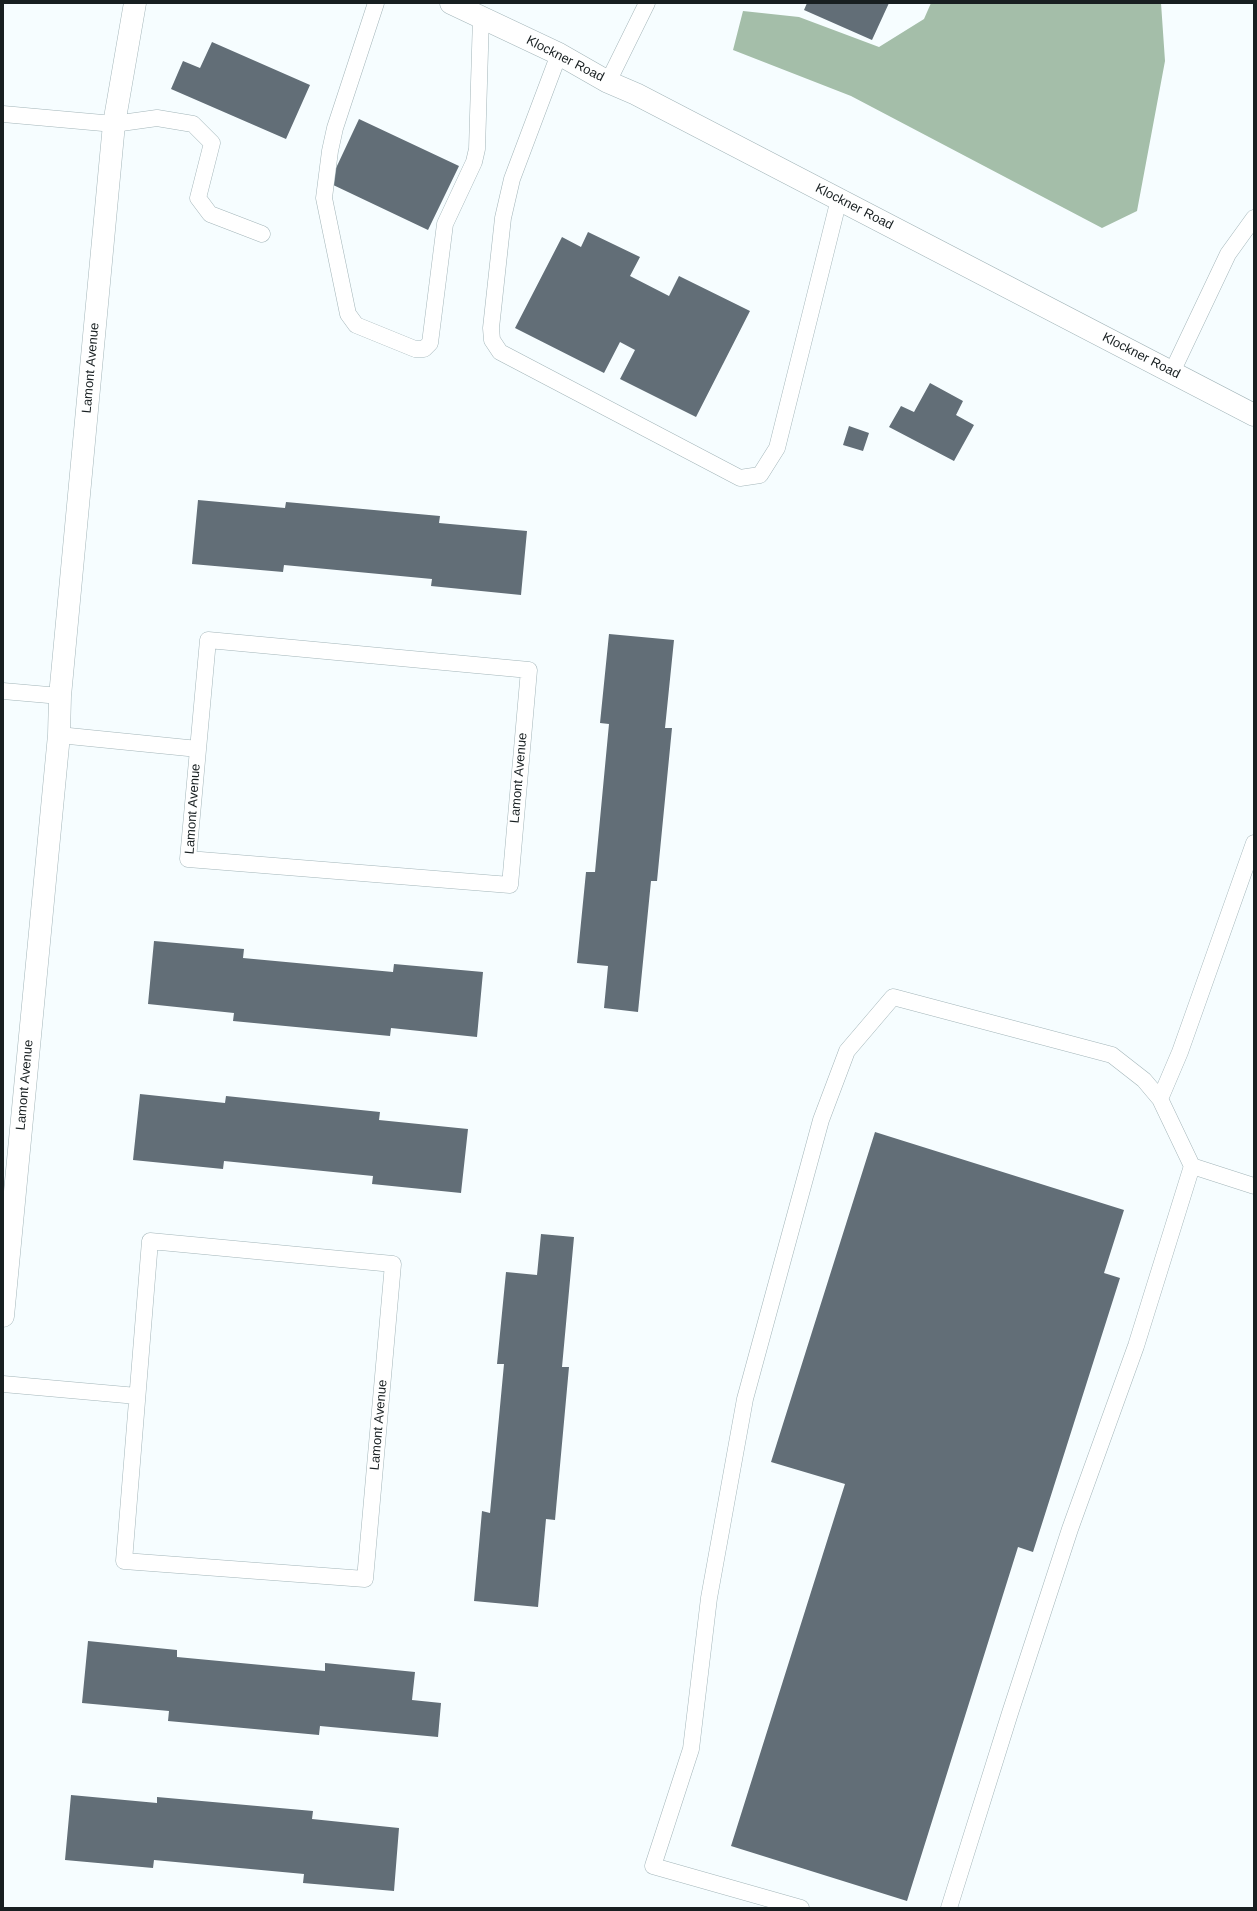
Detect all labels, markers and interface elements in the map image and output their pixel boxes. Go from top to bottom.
street label: Klockner Road [523,33,607,85]
street label: Klockner Road [812,181,896,233]
street label: Lamont Avenue [79,322,103,414]
street label: Klockner Road [1099,330,1183,382]
street label: Lamont Avenue [507,732,531,824]
street label: Lamont Avenue [182,763,204,855]
street label: Lamont Avenue [13,1039,37,1131]
street label: Lamont Avenue [367,1379,391,1471]

